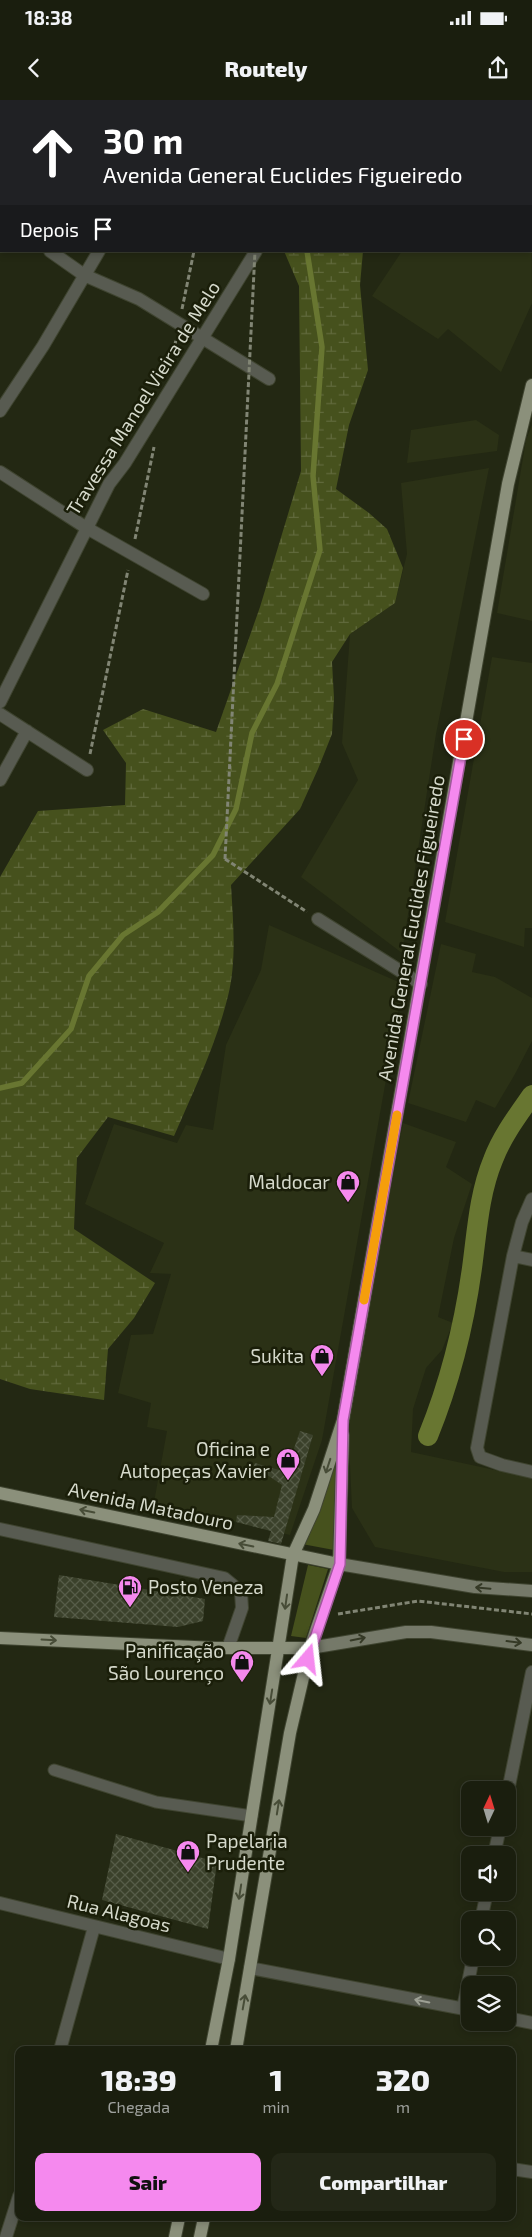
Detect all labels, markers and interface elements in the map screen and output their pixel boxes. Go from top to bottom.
text: 18:38 [25,6,73,29]
icon: back [20,54,48,82]
icon: share [484,54,512,82]
text: Routely [225,55,307,81]
text: 30 m [103,119,183,161]
icon: ahead [20,120,85,185]
text: Avenida General Euclides Figueiredo [103,161,462,187]
icon: arrive [89,215,117,243]
text: Depois [20,218,79,241]
street label: Travessa Manoel Vieira de Melo [61,276,224,519]
pin [443,718,485,760]
icon: arrive [450,725,478,753]
street label: Avenida General Euclides Figueiredo [372,773,449,1083]
shop icon: Maldocar [335,1169,361,1203]
place label: Maldocar [248,1170,330,1193]
shop icon: Sukita [309,1343,335,1377]
place label: Sukita [250,1344,304,1367]
place label: Oficina e Autopeças Xavier [120,1437,270,1483]
shop icon: Oficina e Autopeças Xavier [275,1447,301,1481]
one-way arrow [323,1458,332,1473]
street label: Avenida Matadouro [66,1477,236,1534]
one-way arrow [79,1506,95,1516]
one-way arrow [238,1540,254,1549]
fuel station icon: Posto Veneza [117,1574,143,1608]
place label: Posto Veneza [148,1575,264,1598]
one-way arrow [476,1583,492,1593]
one-way arrow [281,1593,291,1609]
position arrow [281,1632,333,1684]
one-way arrow [350,1634,366,1643]
one-way arrow [40,1635,56,1645]
one-way arrow [506,1638,522,1648]
place label: Panificação São Lourenço [108,1639,224,1685]
shop icon: Panificação São Lourenço [229,1649,255,1683]
one-way arrow [266,1688,276,1704]
north arrow [461,1781,516,1836]
map controls [461,1781,516,2031]
one-way arrow [273,1800,283,1816]
place label: Papelaria Prudente [206,1829,288,1874]
shop icon: Papelaria Prudente [175,1839,201,1873]
button: sound [461,1846,516,1901]
one-way arrow [234,1883,244,1899]
street label: Rua Alagoas [65,1889,173,1937]
button: search [461,1911,516,1966]
button: layers [461,1976,516,2031]
one-way arrow [239,1994,249,2010]
one-way arrow [415,1995,431,2005]
text: 18:39 [101,2061,177,2097]
text: 1 [269,2061,283,2097]
text: 320 [376,2061,430,2097]
text: Chegada [107,2097,170,2116]
text: min [263,2097,290,2116]
text: m [396,2097,410,2116]
button: Sair [35,2153,261,2211]
button: Compartilhar [271,2153,496,2211]

